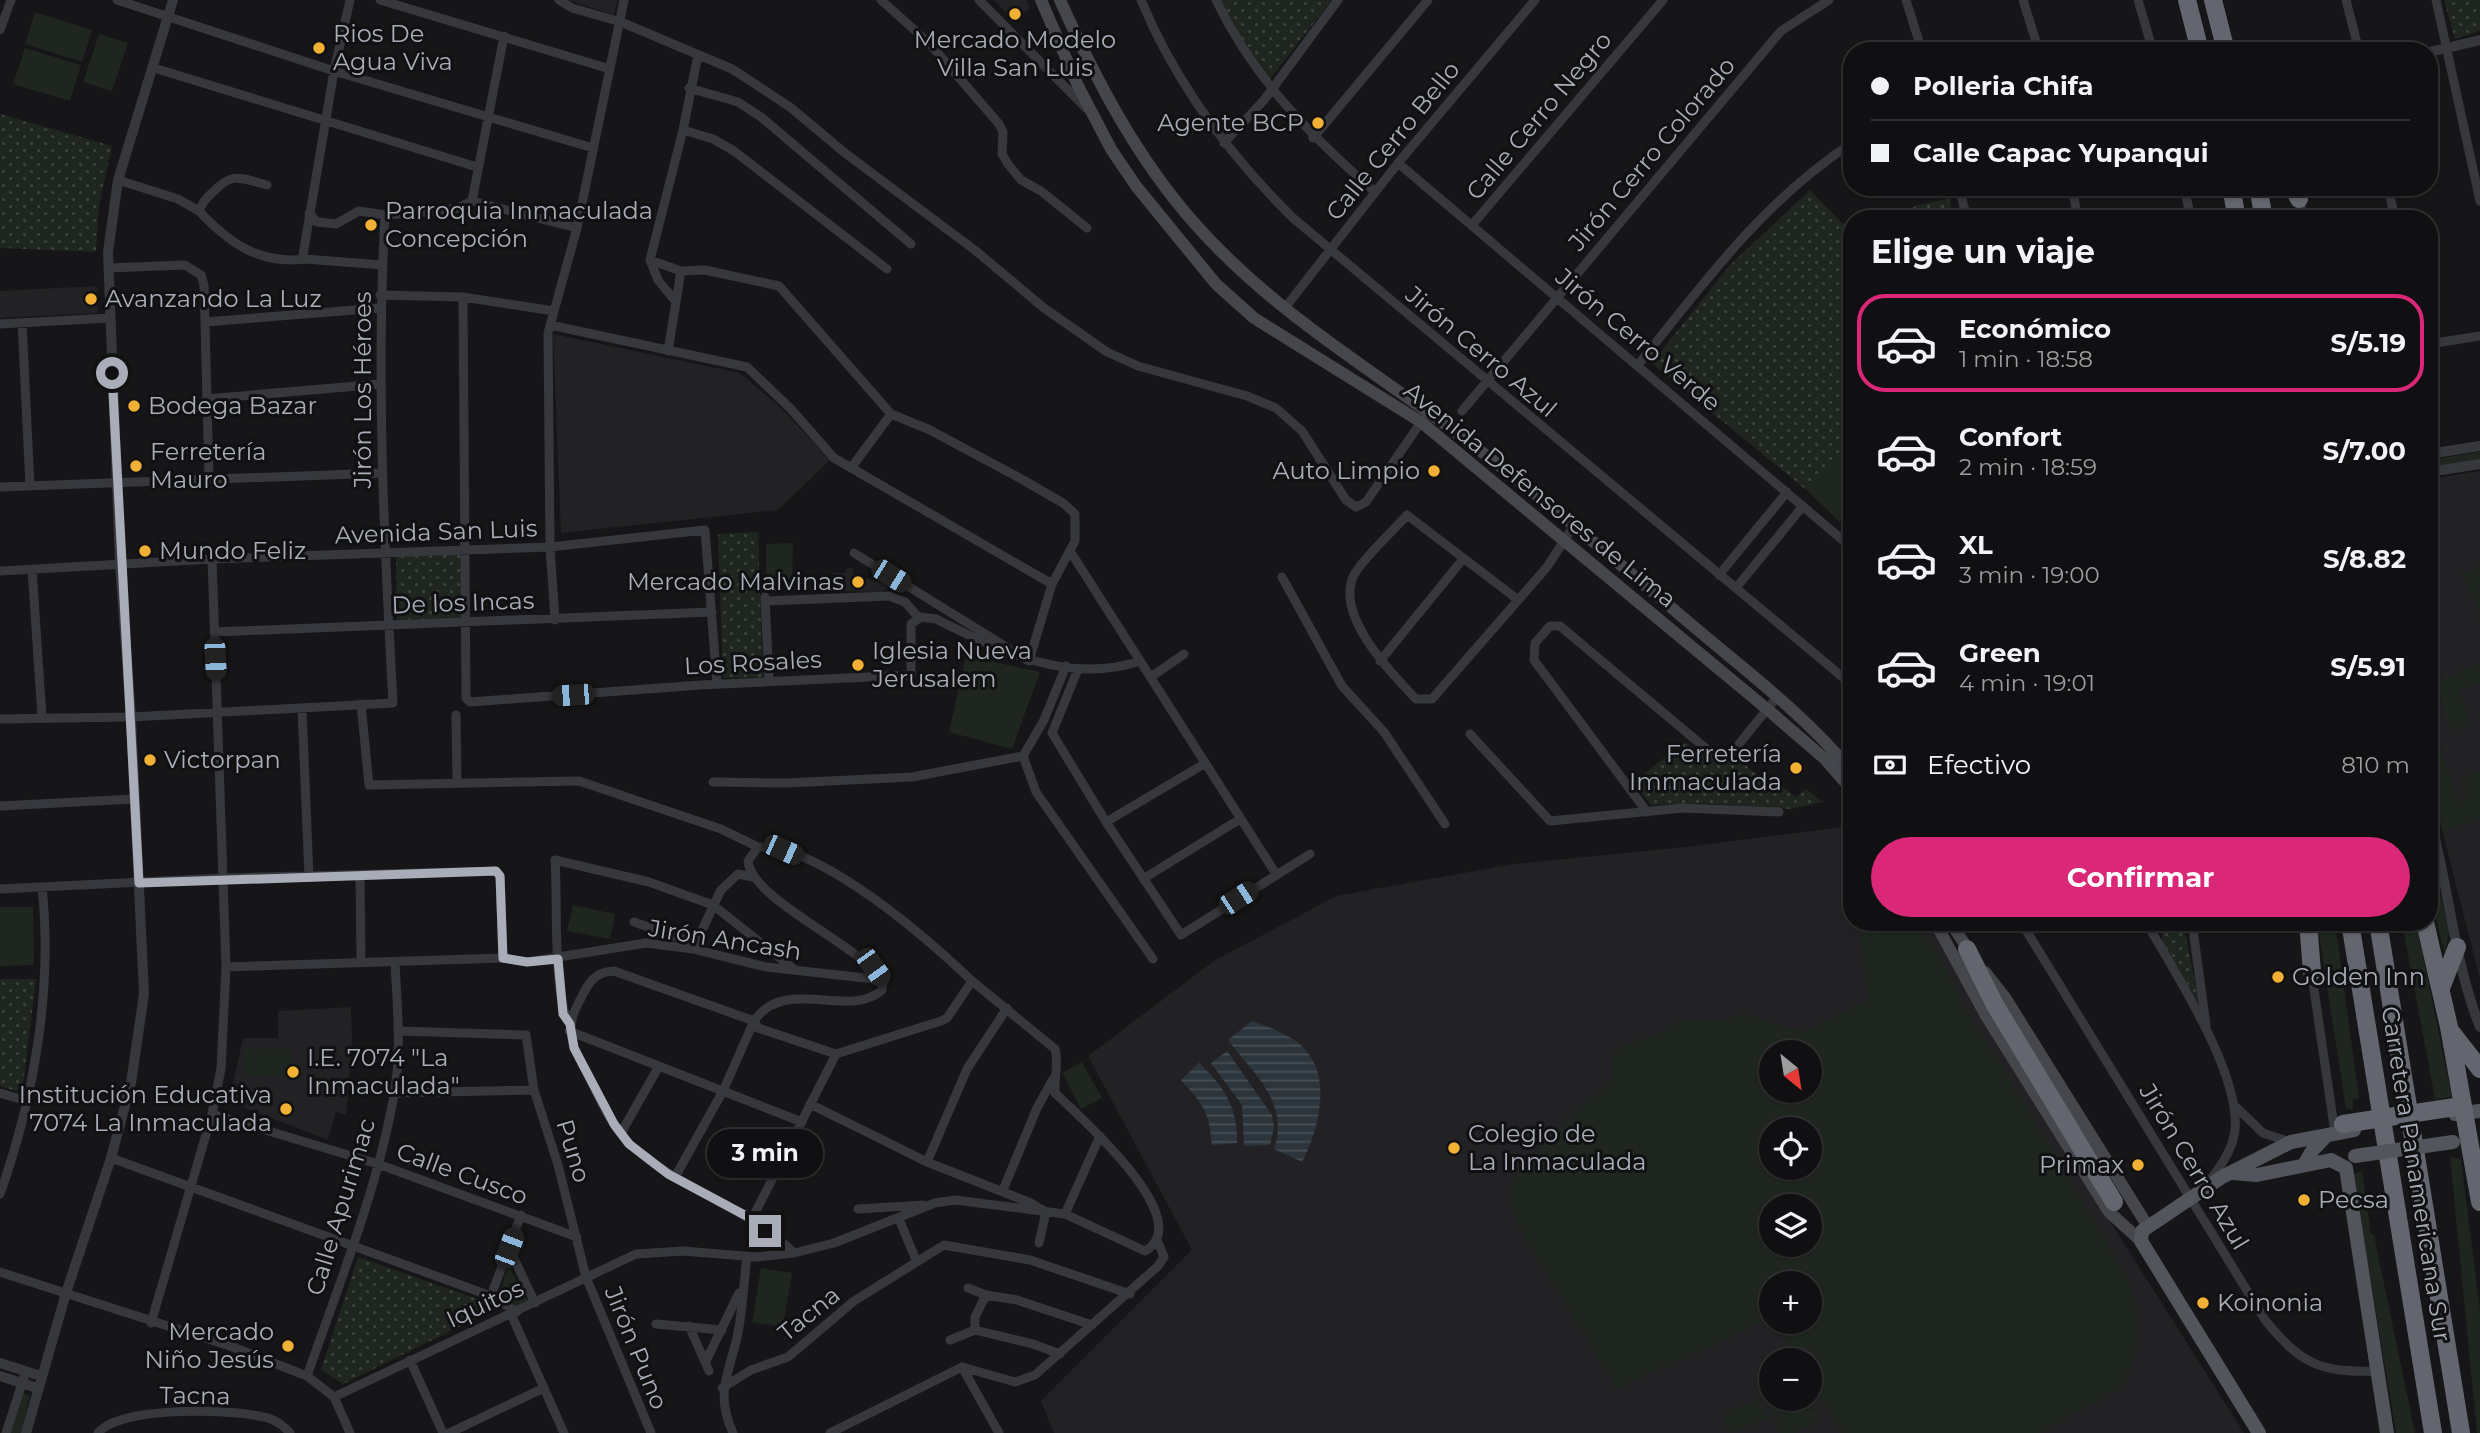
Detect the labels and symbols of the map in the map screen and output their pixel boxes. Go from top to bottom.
marker: Mercado Modelo Villa San Luis [1007,6,1023,22]
place label: Rios De Agua Viva [333,19,453,76]
place label: Mercado Modelo Villa San Luis [914,25,1116,82]
street label: Calle Cerro Negro [1460,26,1617,206]
marker: Rios De Agua Viva [311,40,327,56]
street label: Jirón Cerro Colorado [1562,51,1741,257]
street label: Calle Cerro Bello [1320,55,1466,226]
place label: Agente BCP [1157,108,1304,137]
marker: Agente BCP [1310,115,1326,131]
place label: Parroquia Inmaculada Concepción [385,196,653,253]
marker: Parroquia Inmaculada Concepción [363,217,379,233]
street label: Jirón Cerro Verde [1549,262,1727,417]
street label: Jirón Cerro Azul [1399,279,1563,423]
place label: Avanzando La Luz [105,284,322,313]
marker: Avanzando La Luz [83,291,99,307]
street label: Jirón Los Héroes [348,292,377,489]
route start [96,357,128,389]
street label: Avenida Defensores de Lima [1398,376,1682,613]
place label: Bodega Bazar [148,391,317,420]
marker: Bodega Bazar [126,398,142,414]
place label: Ferretería Mauro [150,437,266,494]
place label: Auto Limpio [1272,456,1420,485]
marker: Ferretería Mauro [128,458,144,474]
marker: Auto Limpio [1426,463,1442,479]
street label: Avenida San Luis [334,513,538,550]
place label: Mundo Feliz [159,536,306,565]
marker: Mundo Feliz [137,543,153,559]
car [868,556,915,596]
place label: Mercado Malvinas [627,567,844,596]
marker: Mercado Malvinas [850,574,866,590]
street label: De los Incas [391,586,535,619]
place label: Iglesia Nueva Jerusalem [871,636,1032,693]
car [204,637,227,681]
street label: Los Rosales [683,644,823,681]
marker: Iglesia Nueva Jerusalem [850,657,866,673]
car [552,683,595,707]
place label: Ferretería Immaculada [1629,739,1782,796]
place label: Victorpan [164,745,281,774]
marker: Victorpan [142,752,158,768]
marker: Ferretería Immaculada [1788,760,1804,776]
car [760,832,807,868]
car [1215,878,1262,918]
street label: Jirón Ancash [646,913,804,966]
car [853,944,894,990]
place label: Golden Inn [2292,962,2425,991]
marker: Golden Inn [2270,969,2286,985]
street label: Carretera Panamericana Sur [2376,1004,2457,1344]
north arrow [1759,1040,1822,1102]
place label: I.E. 7074 "La Inmaculada" [307,1043,460,1100]
marker: I.E. 7074 "La Inmaculada" [285,1064,301,1080]
street label: Jirón Cerro Azul [2133,1078,2255,1255]
place label: Institución Educativa 7074 La Inmaculada [19,1080,272,1137]
marker: Institución Educativa 7074 La Inmaculada [278,1101,294,1117]
street label: Calle Apurimac [300,1115,381,1299]
street label: Puno [550,1116,597,1186]
place label: Colegio de La Inmaculada [1468,1119,1646,1176]
callout: 3 min [707,1130,823,1178]
street label: Calle Cusco [393,1136,532,1211]
marker: Colegio de La Inmaculada [1446,1140,1462,1156]
place label: Primax [2039,1150,2124,1179]
marker: Primax [2130,1157,2146,1173]
place label: Pecsa [2318,1185,2389,1214]
marker: Pecsa [2296,1192,2312,1208]
route end [749,1215,781,1247]
car [492,1225,527,1271]
street label: Iquitos [442,1273,528,1334]
street label: Tacna [772,1280,845,1347]
street label: Jirón Puno [598,1281,674,1414]
place label: Koinonia [2217,1288,2323,1317]
marker: Koinonia [2195,1295,2211,1311]
place label: Mercado Niño Jesús [144,1317,274,1374]
marker: Mercado Niño Jesús [280,1338,296,1354]
street label: Tacna [159,1380,231,1411]

